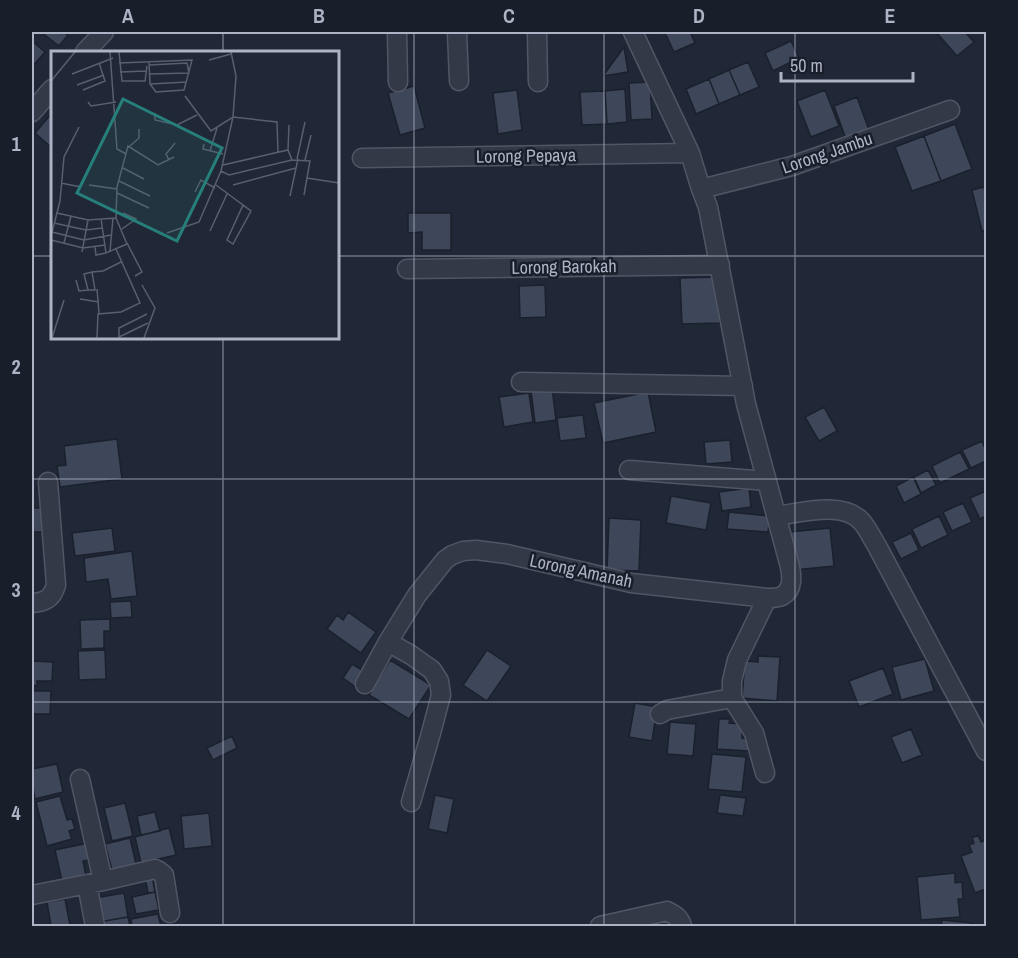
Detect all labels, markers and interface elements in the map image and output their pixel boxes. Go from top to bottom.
text: A [122,2,134,29]
text: B [313,2,325,29]
text: C [503,2,515,29]
text: D [693,2,705,29]
text: E [885,2,896,29]
scale bar [781,45,913,83]
inset map [51,51,339,339]
text: 50 m [790,53,823,78]
street label: Lorong Jambu [778,125,876,180]
text: 1 [11,130,21,157]
street label: Lorong Pepaya [476,142,576,169]
street label: Lorong Barokah [511,253,617,280]
text: 2 [11,353,21,380]
street label: Lorong Amanah [528,547,635,594]
text: 3 [11,576,21,603]
text: 4 [11,799,21,826]

